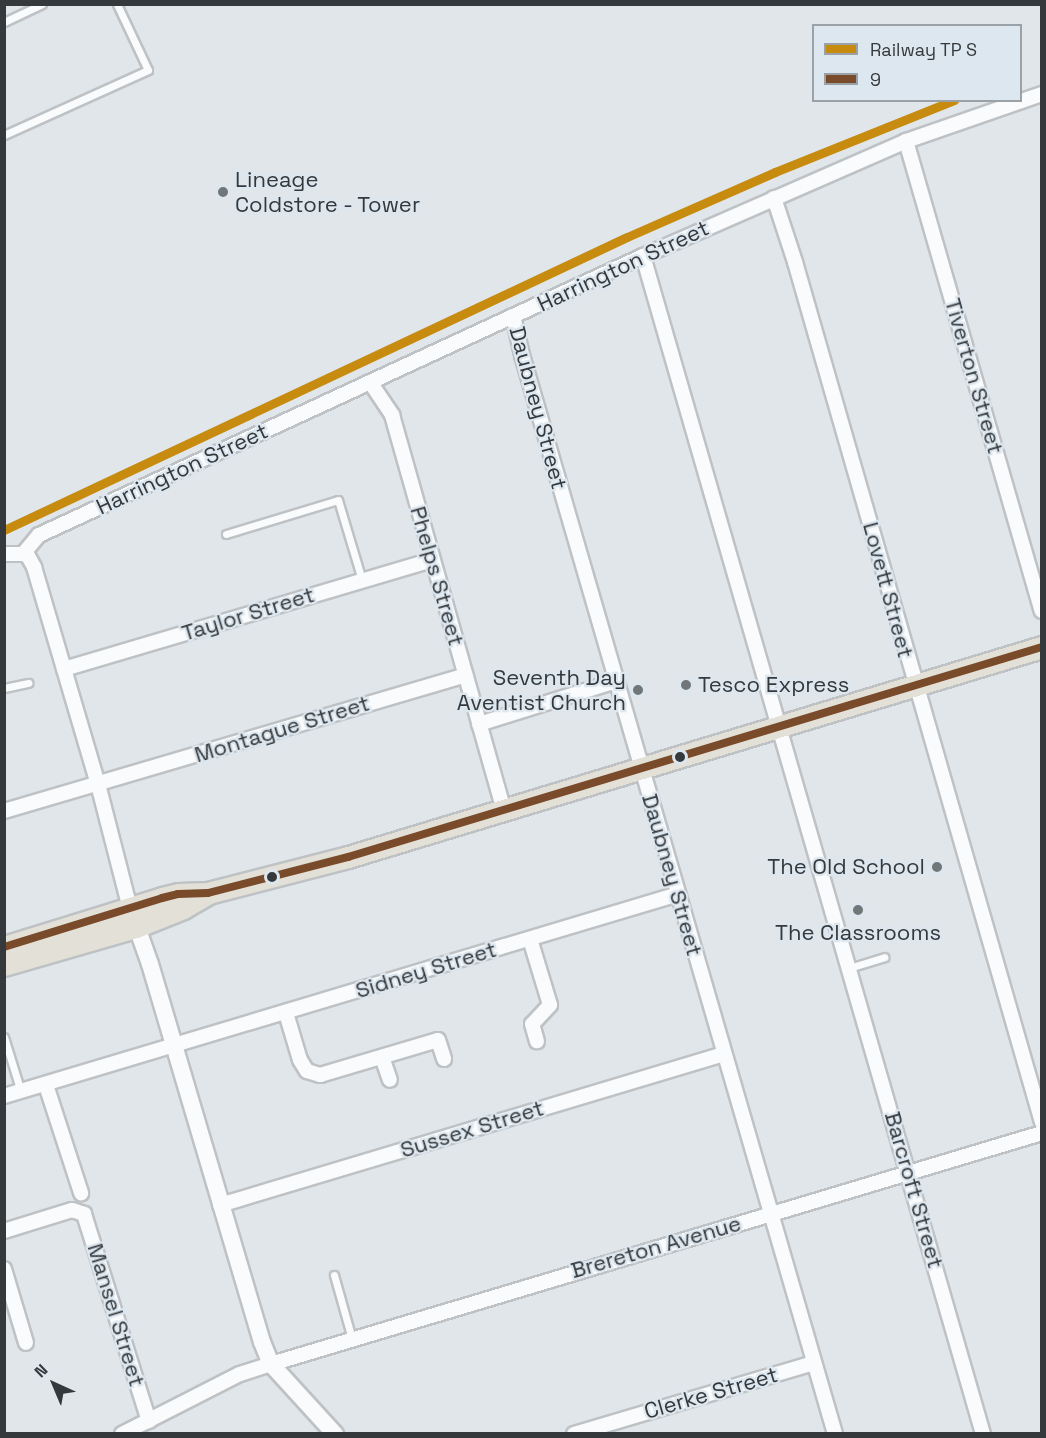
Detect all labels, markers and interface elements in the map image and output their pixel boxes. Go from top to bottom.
legend [812,24,1022,102]
text: Railway TP S [870,38,977,61]
text: 9 [870,68,881,91]
place label: Lineage Coldstore - Tower [235,166,422,218]
marker: Lineage Coldstore - Tower [216,185,230,199]
street label: Harrington Street [533,215,713,317]
street label: Tiverton Street [939,295,1009,457]
street label: Daubney Street [504,324,572,492]
street label: Harrington Street [92,418,272,520]
street label: Phelps Street [404,503,470,649]
street label: Lovett Street [857,519,919,661]
street label: Taylor Street [179,581,317,647]
place label: Seventh Day Aventist Church [457,664,626,716]
place label: Tesco Express [698,672,849,698]
marker: Tesco Express [679,678,693,692]
marker: Seventh Day Aventist Church [631,683,645,697]
street label: Montague Street [191,690,373,768]
unlabelled marker [674,751,686,763]
street label: Daubney Street [636,791,708,959]
place label: The Old School [767,854,925,880]
marker: The Old School [930,860,944,874]
unlabelled marker [266,871,278,883]
marker: The Classrooms [851,903,865,917]
place label: The Classrooms [775,920,941,946]
street label: Sidney Street [352,936,500,1004]
street label: Sussex Street [397,1095,547,1163]
street label: Barcroft Street [879,1109,949,1271]
street label: Brereton Avenue [568,1210,744,1284]
street label: Mansel Street [82,1240,150,1390]
north arrow [24,1354,84,1414]
text: N [30,1359,52,1382]
street label: Clerke Street [641,1361,781,1425]

